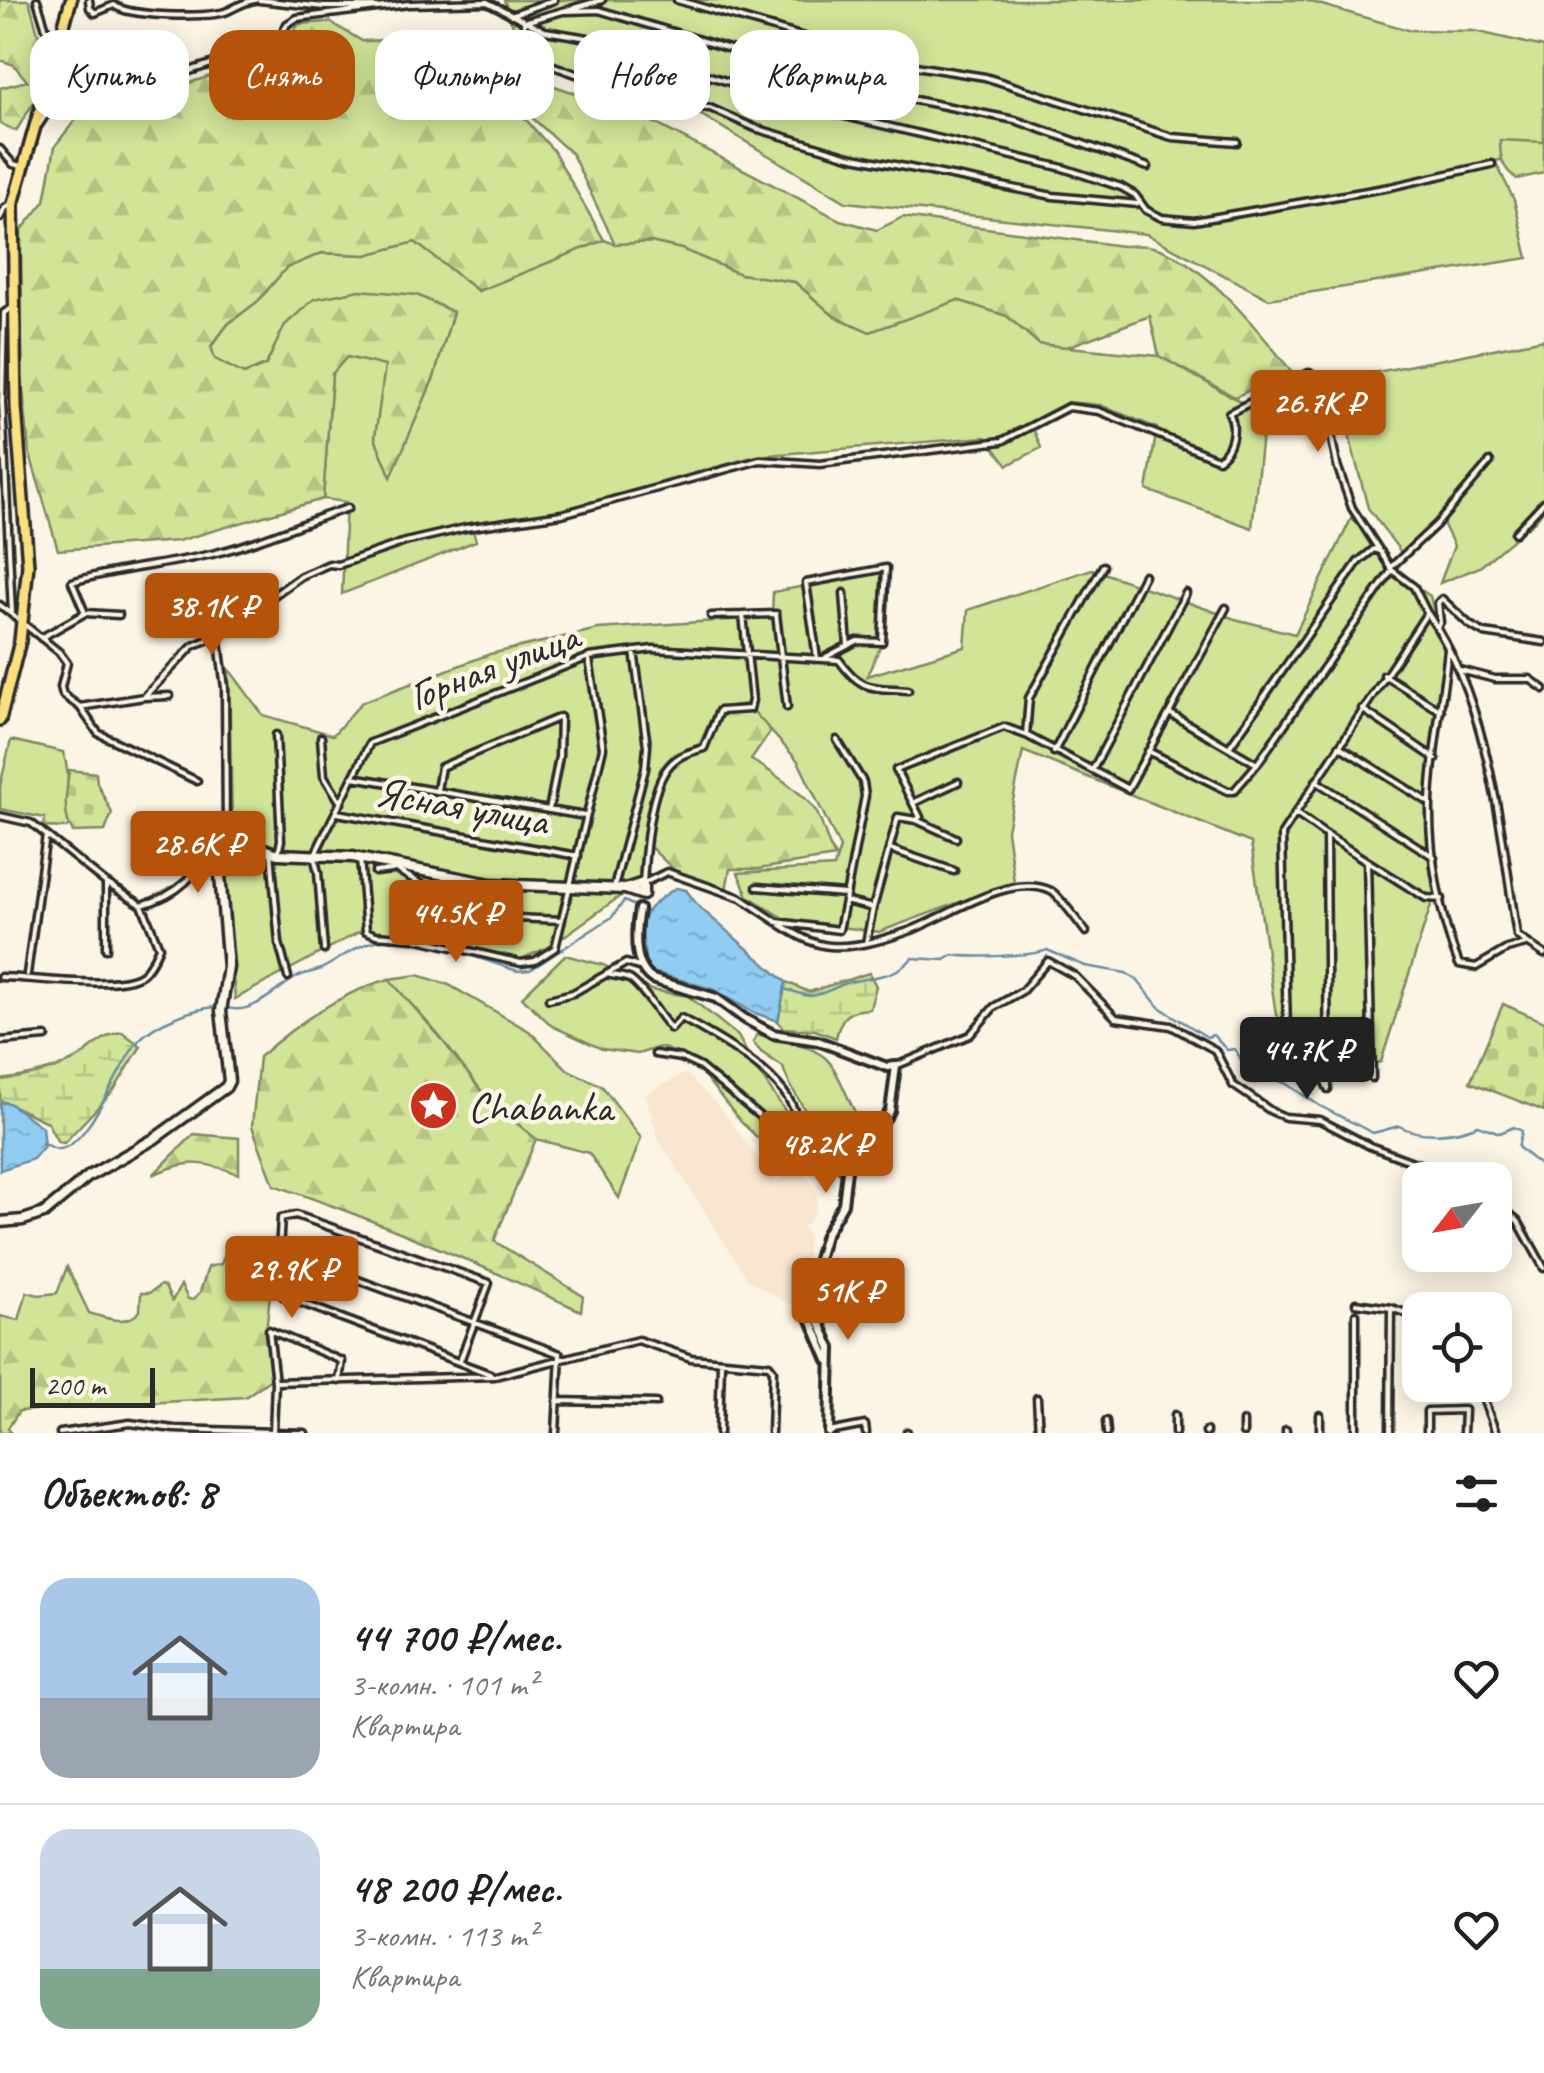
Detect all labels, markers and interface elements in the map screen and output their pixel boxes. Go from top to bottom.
chip: Купить [30,30,189,120]
chip: Снять [209,30,355,120]
chip: Фильтры [375,30,554,120]
chip: Новое [574,30,710,120]
chip: Квартира [730,30,919,120]
pin: 26.7K ₽ [1226,370,1410,455]
text: 26.7K ₽ [1273,382,1363,423]
pin: 38.1K ₽ [120,573,304,658]
text: 38.1K ₽ [167,585,257,626]
street label: Горная улица [401,608,589,723]
street label: Ясная улица [371,765,555,848]
pin: 28.6K ₽ [106,811,290,896]
text: 28.6K ₽ [153,823,243,864]
pin: 44.5K ₽ [364,880,548,965]
text: 44.5K ₽ [411,892,501,933]
pin: 44.7K ₽ [1215,1017,1399,1102]
text: 44.7K ₽ [1262,1029,1352,1070]
place icon: Chabanka [407,1080,459,1132]
place label: Chabanka [468,1081,616,1134]
pin: 48.2K ₽ [734,1111,918,1196]
text: 48.2K ₽ [781,1123,871,1164]
north arrow [1402,1162,1512,1272]
map controls [1402,1162,1512,1402]
pin: 29.9K ₽ [200,1236,384,1321]
text: 29.9K ₽ [247,1248,337,1289]
pin: 51K ₽ [778,1258,918,1343]
text: 51K ₽ [814,1270,882,1311]
button: locate [1402,1292,1512,1402]
scale bar [30,1363,155,1408]
text: 200 m [45,1368,105,1403]
icon: filters [1449,1466,1504,1521]
text: Объектов: 8 [40,1467,216,1520]
text: 44 700 ₽/мес. [350,1611,561,1664]
icon: home [120,1618,240,1738]
icon: heart [1449,1651,1504,1706]
text: 3-комн. · 101 m² [350,1664,537,1705]
text: Квартира [350,1705,459,1746]
text: 48 200 ₽/мес. [350,1862,561,1915]
icon: home [120,1869,240,1989]
icon: heart [1449,1902,1504,1957]
text: 3-комн. · 113 m² [350,1915,537,1956]
text: Квартира [350,1956,459,1997]

